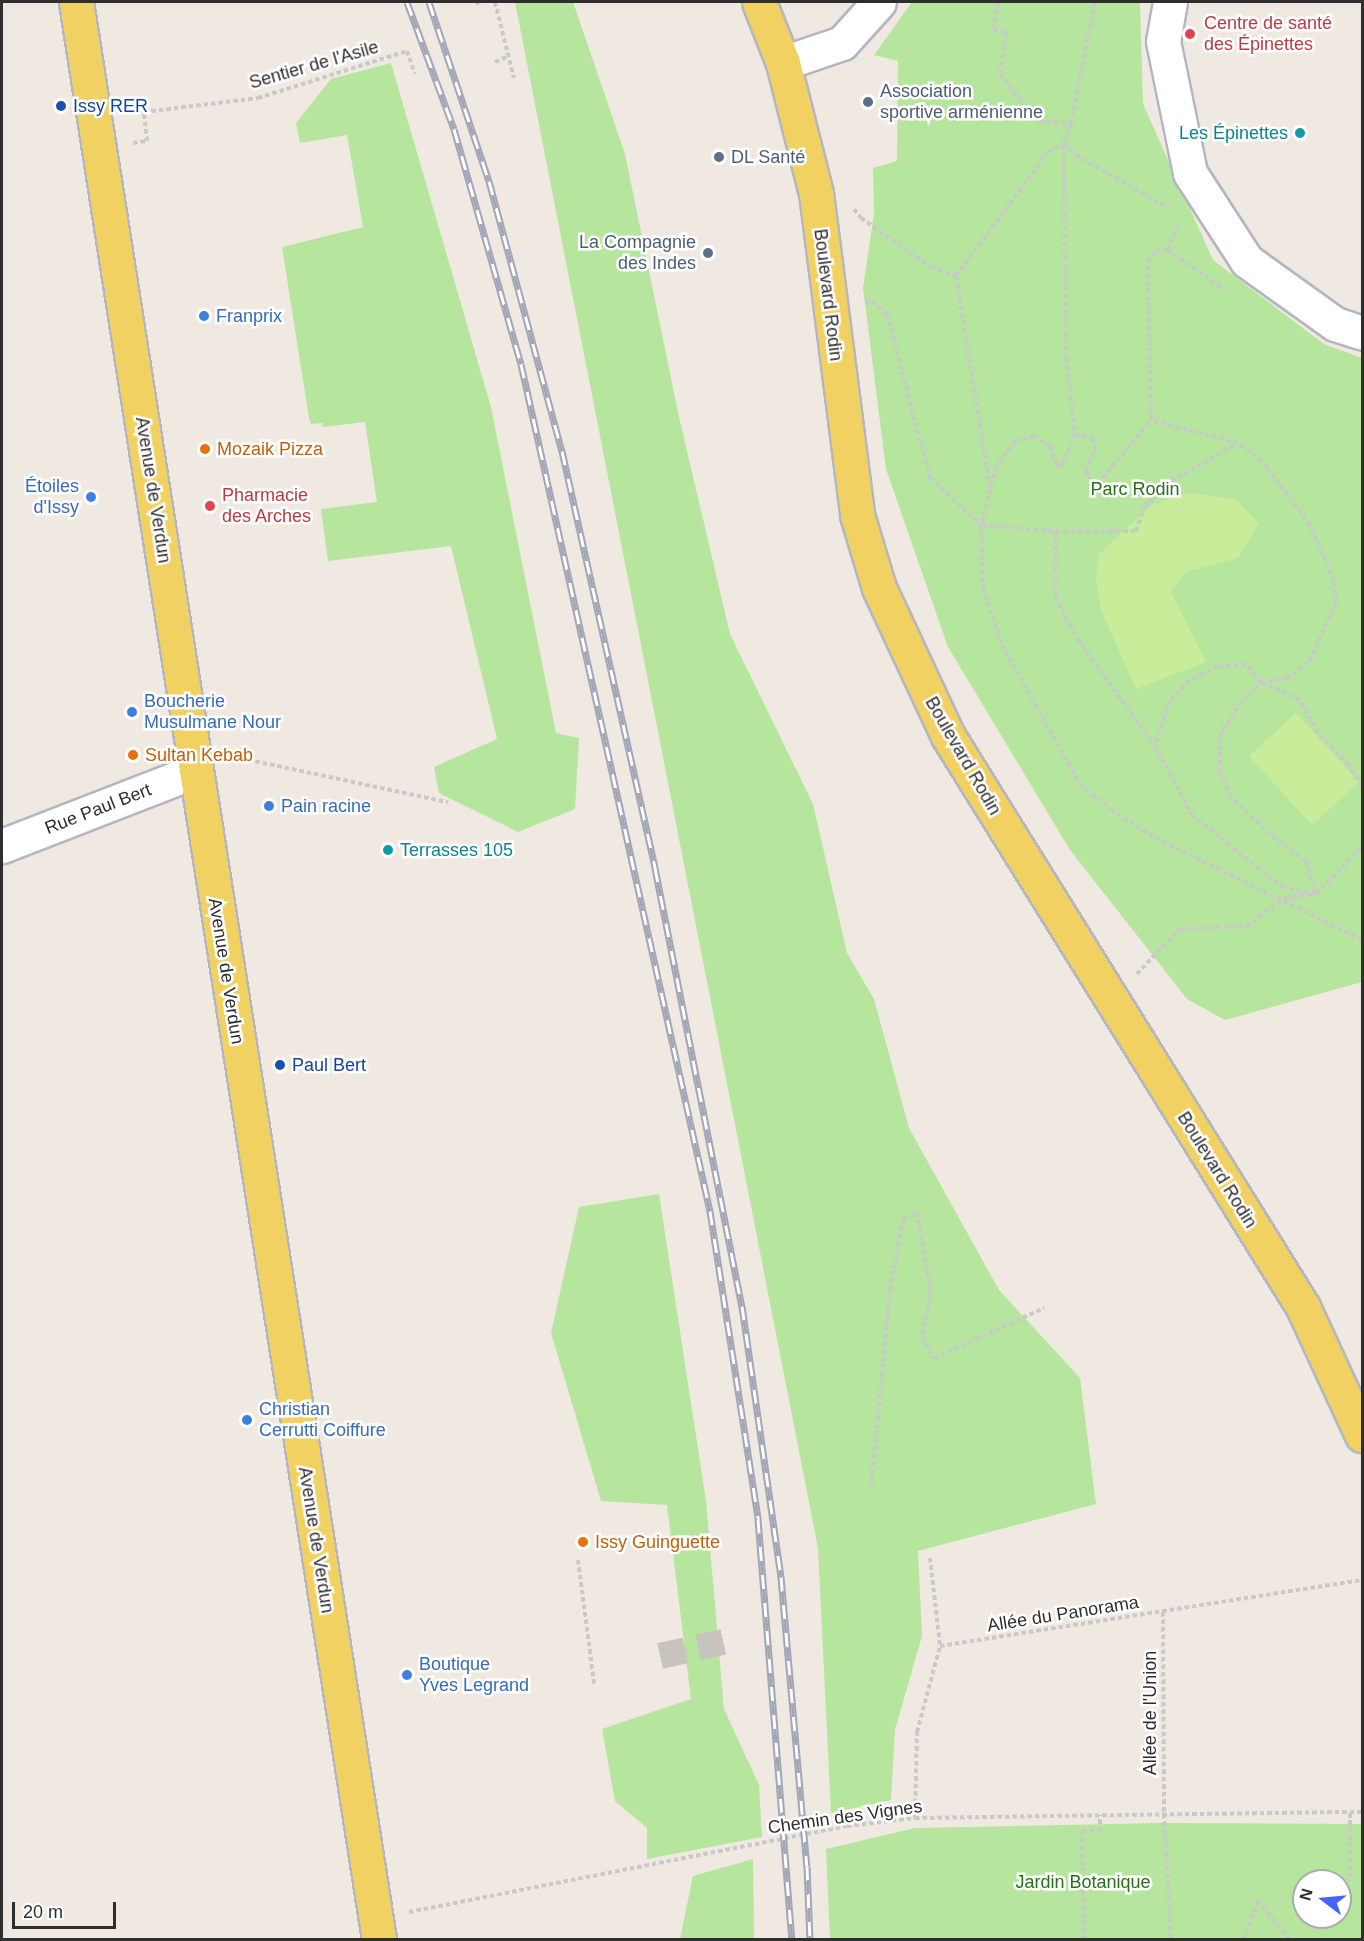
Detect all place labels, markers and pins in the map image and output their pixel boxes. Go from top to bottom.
place label: Centre de santé des Épinettes [1204,13,1332,56]
marker: Centre de santé des Épinettes [1181,25,1199,43]
place label: Association sportive arménienne [880,81,1043,124]
place label: Issy RER [73,95,148,117]
marker: Association sportive arménienne [861,95,875,109]
marker: Issy RER [54,99,68,113]
place label: Les Épinettes [1179,122,1288,144]
marker: Les Épinettes [1293,126,1307,140]
place label: DL Santé [731,146,806,168]
marker: DL Santé [712,150,726,164]
place label: La Compagnie des Indes [579,232,696,274]
marker: La Compagnie des Indes [701,246,715,260]
place label: Franprix [216,305,282,327]
marker: Franprix [197,309,211,323]
place label: Mozaik Pizza [217,438,323,460]
marker: Mozaik Pizza [198,442,212,456]
place label: Étoiles d'Issy [25,476,79,518]
place label: Pharmacie des Arches [222,485,312,528]
marker: Étoiles d'Issy [84,490,98,504]
marker: Pharmacie des Arches [203,499,217,513]
place label: Boucherie Musulmane Nour [144,691,281,734]
marker: Boucherie Musulmane Nour [125,705,139,719]
place label: Sultan Kebab [145,744,253,766]
marker: Sultan Kebab [126,748,140,762]
place label: Pain racine [281,795,371,817]
marker: Pain racine [262,799,276,813]
place label: Terrasses 105 [400,839,513,861]
marker: Terrasses 105 [381,843,395,857]
place label: Paul Bert [292,1054,366,1076]
marker: Paul Bert [273,1058,287,1072]
place label: Christian Cerrutti Coiffure [259,1399,386,1442]
marker: Christian Cerrutti Coiffure [240,1413,254,1427]
place label: Issy Guinguette [595,1531,720,1553]
marker: Issy Guinguette [576,1535,590,1549]
place label: Boutique Yves Legrand [419,1654,529,1696]
marker: Boutique Yves Legrand [400,1668,414,1682]

